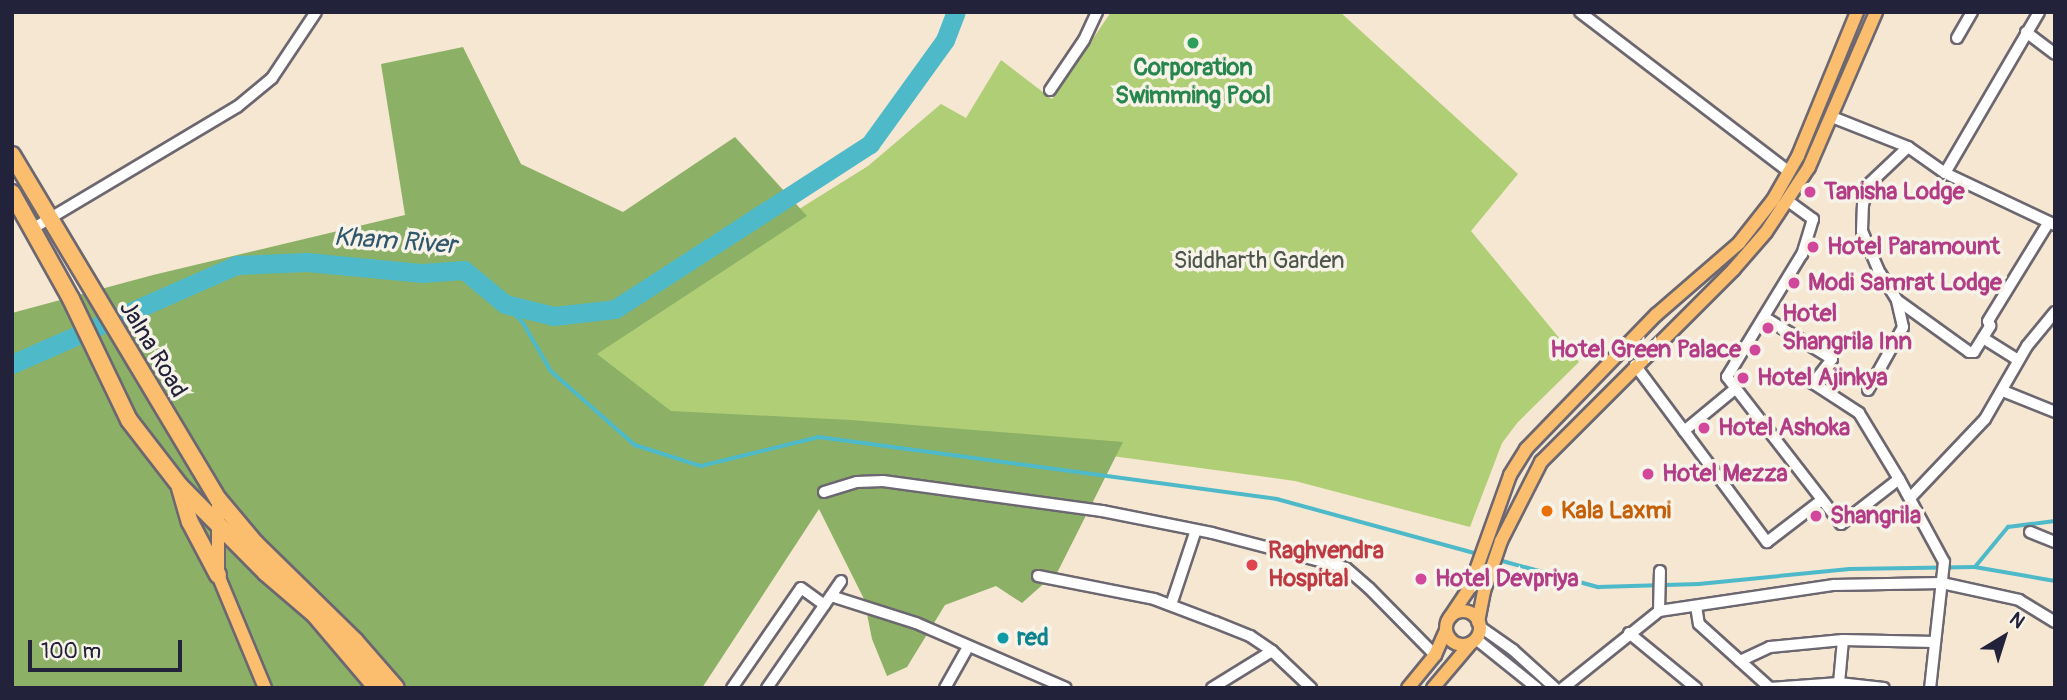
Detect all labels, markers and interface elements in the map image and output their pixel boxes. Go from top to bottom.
marker: Corporation Swimming Pool [1185,35,1201,51]
place label: Corporation Swimming Pool [1115,54,1271,110]
place label: Tanisha Lodge [1824,178,1964,206]
marker: Tanisha Lodge [1802,184,1818,200]
water label: Kham River [333,222,457,262]
place label: Hotel Paramount [1827,233,2000,261]
marker: Hotel Paramount [1805,239,1821,255]
park label: Siddharth Garden [1174,247,1344,275]
place label: Modi Samrat Lodge [1808,269,2002,297]
marker: Modi Samrat Lodge [1786,275,1802,291]
street label: Jalna Road [113,295,193,403]
place label: Hotel Shangrila Inn [1782,300,1912,356]
marker: Hotel Shangrila Inn [1760,320,1776,336]
place label: Hotel Green Palace [1550,336,1741,364]
marker: Hotel Green Palace [1747,342,1763,358]
place label: Hotel Ajinkya [1757,364,1888,392]
marker: Hotel Ajinkya [1735,370,1751,386]
place label: Hotel Ashoka [1718,414,1850,442]
marker: Hotel Ashoka [1696,420,1712,436]
place label: Hotel Mezza [1662,460,1788,488]
marker: Hotel Mezza [1640,466,1656,482]
place label: Kala Laxmi [1561,497,1671,525]
place label: Shangrila [1830,502,1921,530]
marker: Kala Laxmi [1539,503,1555,519]
marker: Shangrila [1808,508,1824,524]
place label: Raghvendra Hospital [1268,537,1384,593]
marker: Raghvendra Hospital [1242,555,1262,575]
place label: Hotel Devpriya [1435,565,1579,593]
marker: Hotel Devpriya [1413,571,1429,587]
north arrow [1969,602,2039,672]
text: N [2004,607,2029,634]
place label: red [1017,624,1049,652]
scale bar [32,626,186,670]
marker: red [995,630,1011,646]
text: 100 m [41,638,101,665]

